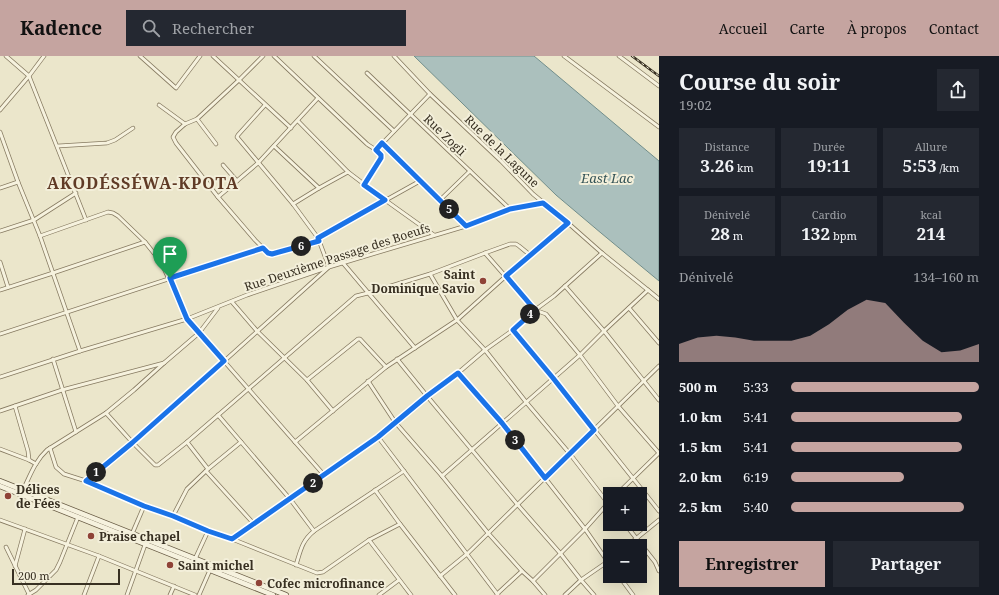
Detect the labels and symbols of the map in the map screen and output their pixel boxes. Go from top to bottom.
street label: Rue Zogli [420,110,470,160]
street label: Rue de la Lagune [461,111,543,191]
water label: East Lac [580,169,634,187]
district label: AKODÉSSÉWA-KPOTA [47,172,239,194]
pin: 5 [439,199,459,219]
street label: Rue Deuxième Passage des Boeufs [242,219,432,295]
pin: 6 [291,236,311,256]
pin [153,237,187,278]
place label: Saint Dominique Savio [371,266,475,297]
marker: Saint Dominique Savio [478,276,488,286]
pin: 4 [520,304,540,324]
pin: 3 [505,430,525,450]
pin: 1 [86,462,106,482]
pin: 2 [303,473,323,493]
place label: Délices de Fées [16,481,60,512]
marker: Délices de Fées [3,491,13,501]
place label: Praise chapel [99,528,181,545]
marker: Praise chapel [86,531,96,541]
place label: Saint michel [178,557,255,574]
marker: Saint michel [165,560,175,570]
scale bar [12,567,120,586]
place label: Cofec microfinance [267,575,385,592]
marker: Cofec microfinance [254,578,264,588]

